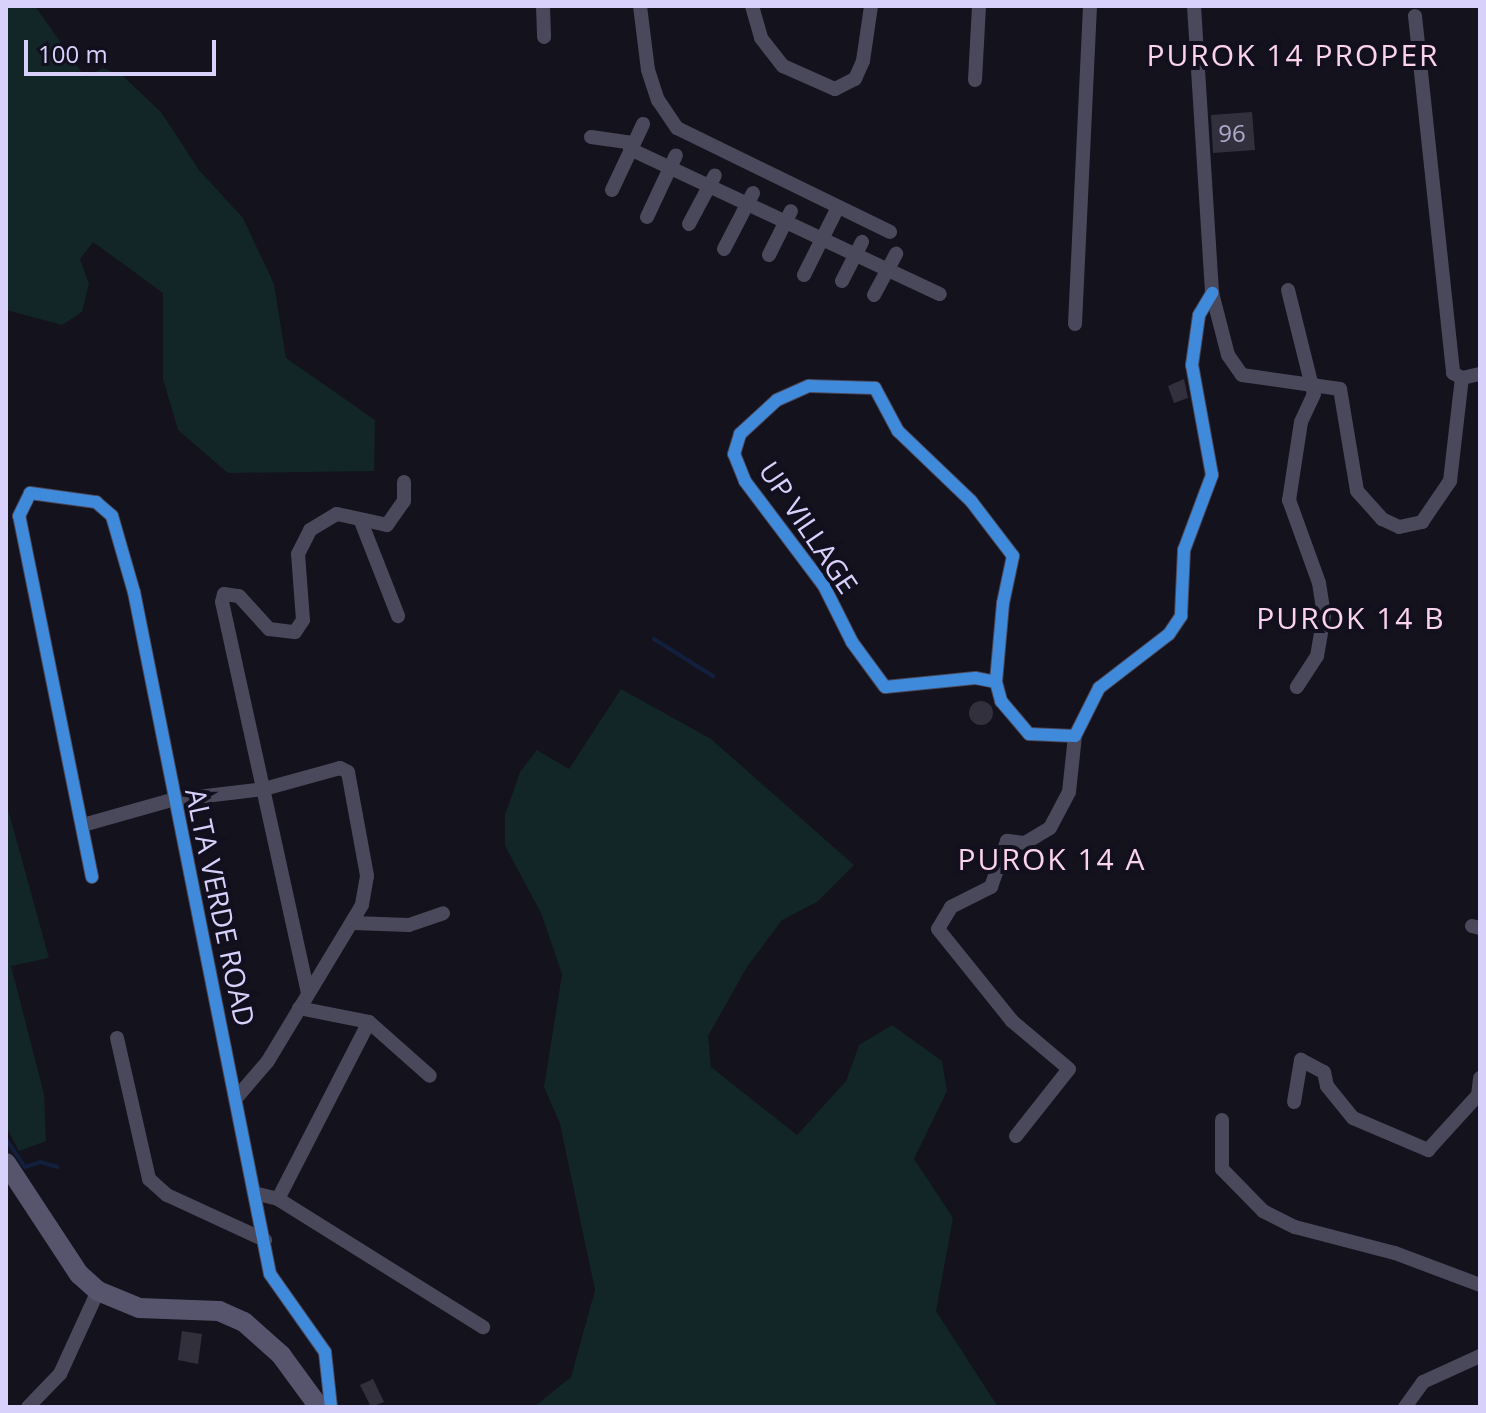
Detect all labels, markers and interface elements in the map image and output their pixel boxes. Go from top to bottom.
scale bar [28,24,220,74]
text: 100 m [38,37,108,70]
district label: PUROK 14 PROPER [1146,37,1440,73]
house number: 96 [1218,119,1246,147]
street label: UP VILLAGE [753,455,865,599]
district label: PUROK 14 B [1256,600,1446,636]
street label: ALTA VERDE ROAD [179,785,263,1029]
district label: PUROK 14 A [958,841,1146,877]

